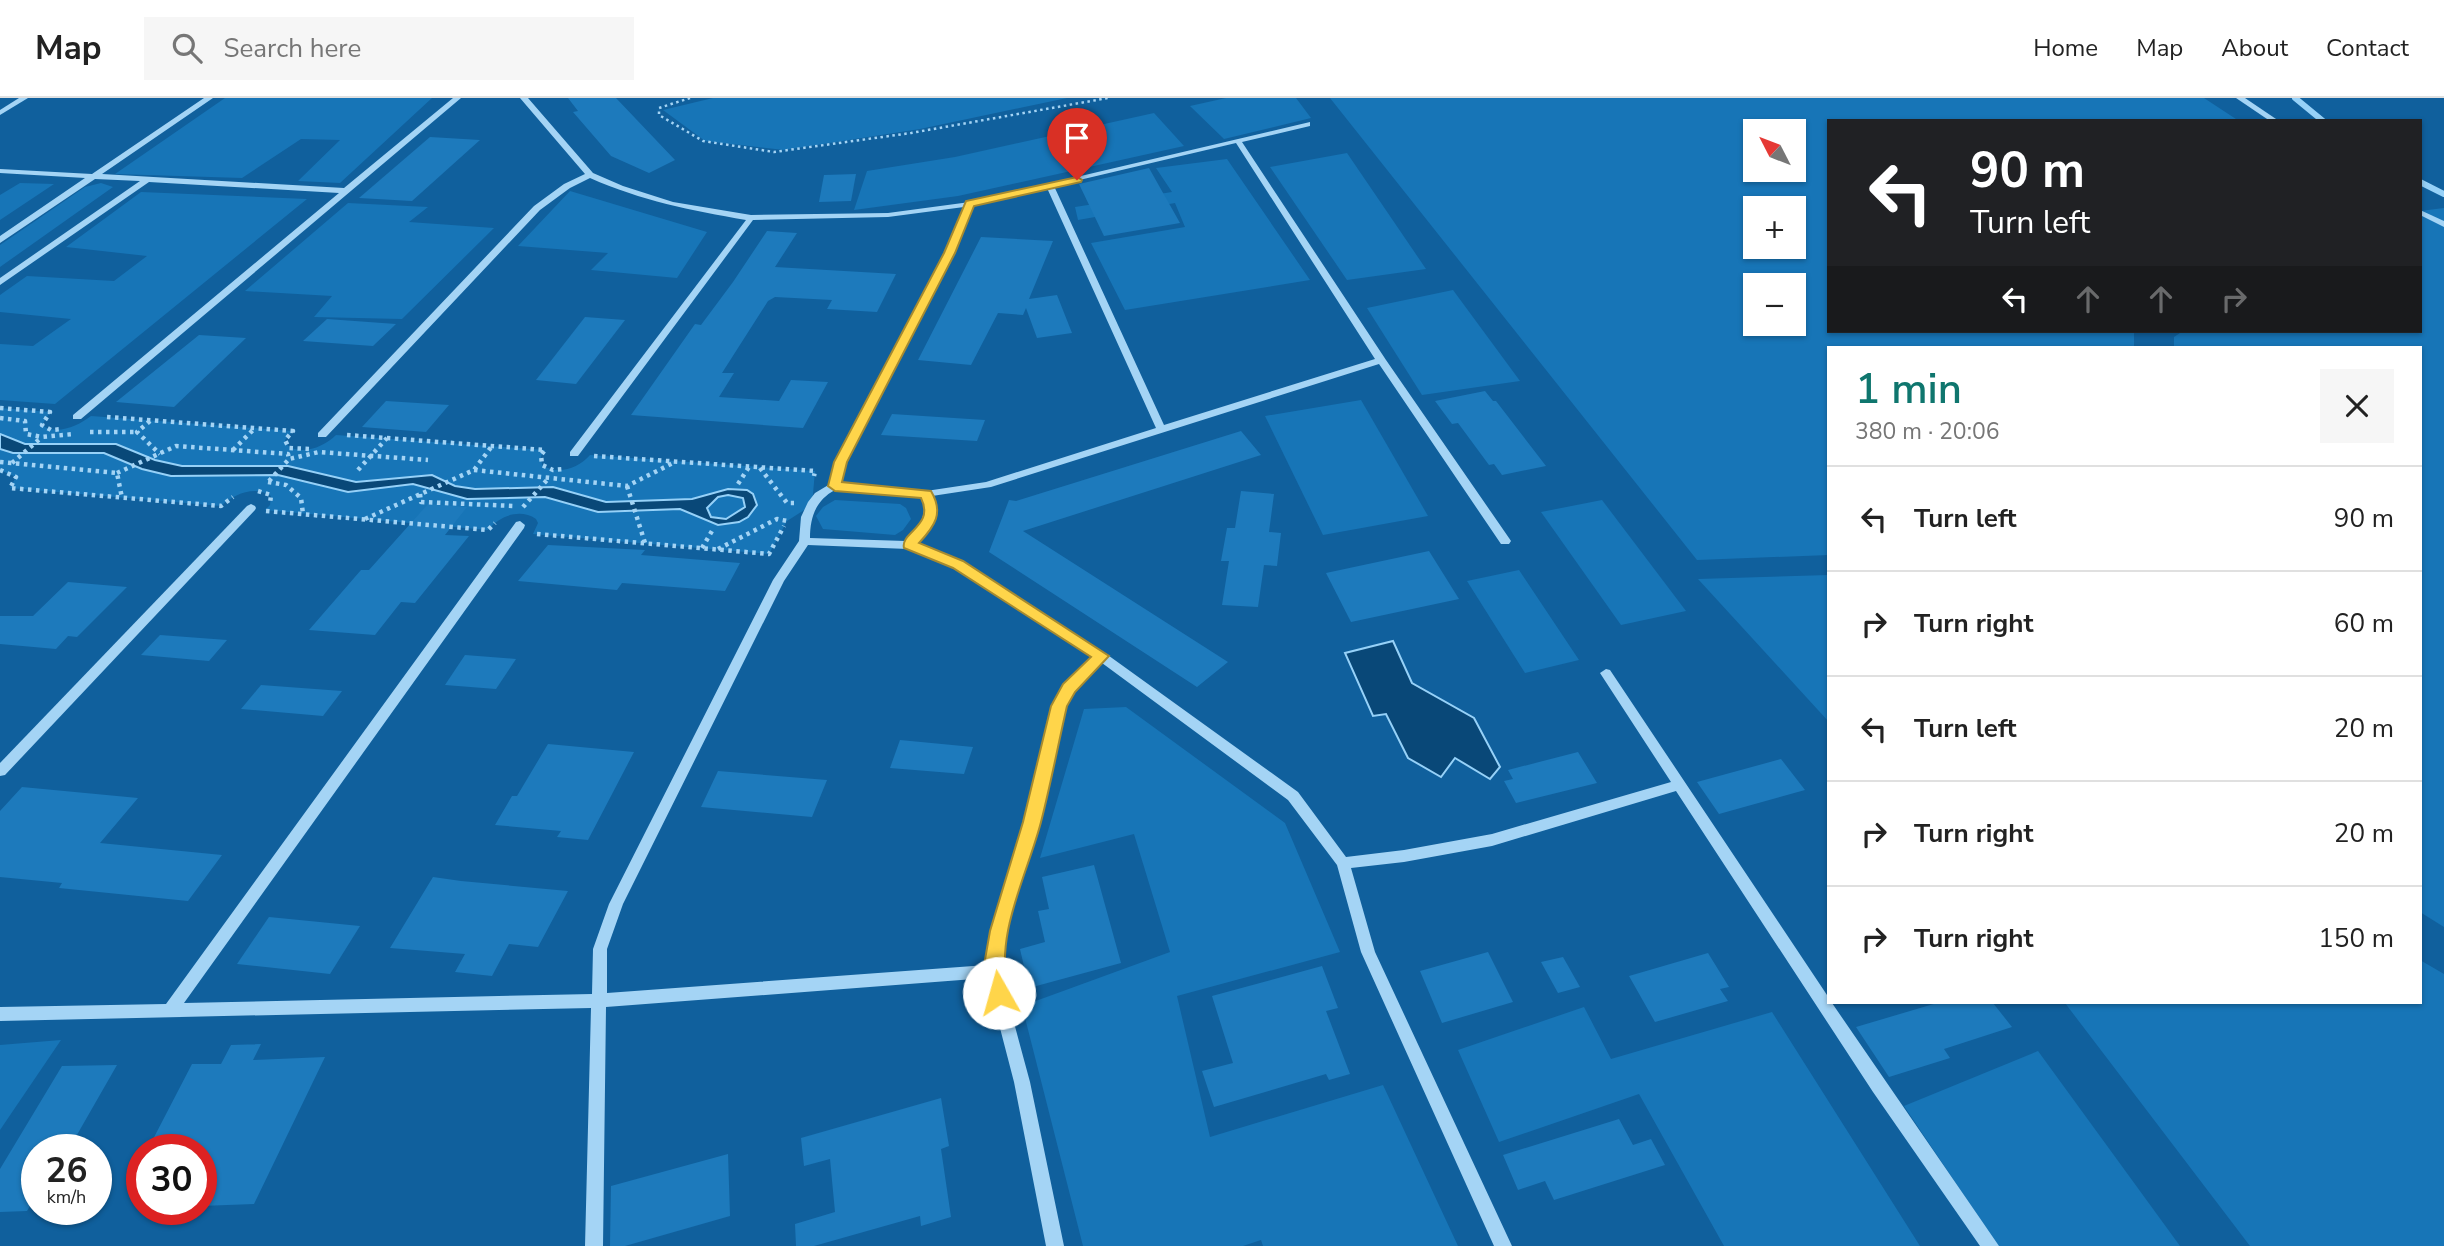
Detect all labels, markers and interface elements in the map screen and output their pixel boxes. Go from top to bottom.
search box [144,17,634,80]
text: Map [35,26,102,71]
icon: search [168,29,206,67]
text: Search here [224,31,361,66]
text: Home [2033,32,2098,64]
text: Map [2136,32,2183,64]
text: About [2221,32,2288,64]
text: Contact [2326,32,2409,64]
pin [1047,108,1107,180]
icon: arrive [1058,119,1096,157]
north arrow [1743,119,1806,182]
map controls [1743,119,1806,336]
text: 90 m [1970,137,2085,204]
icon: left [1855,147,1946,238]
button: + [1743,196,1806,259]
text: Turn left [1970,201,2090,244]
button: − [1743,273,1806,336]
icon: left [1996,280,2034,318]
icon: ahead [2069,280,2107,318]
icon: ahead [2142,280,2180,318]
icon: right [2215,280,2253,318]
text: 1 min [1855,361,1962,418]
button: close [2320,369,2394,443]
text: 380 m · 20:06 [1855,416,2000,447]
icon: left [1855,500,1893,538]
text: Turn left [1914,501,2017,536]
text: 90 m [2334,501,2394,536]
icon: right [1855,605,1893,643]
text: Turn right [1914,606,2033,641]
text: 60 m [2334,606,2394,641]
icon: left [1855,710,1893,748]
text: Turn left [1914,711,2017,746]
text: 20 m [2334,711,2394,746]
icon: right [1855,815,1893,853]
text: Turn right [1914,816,2033,851]
text: 20 m [2334,816,2394,851]
icon: right [1855,920,1893,958]
text: Turn right [1914,921,2033,956]
text: 150 m [2318,921,2394,956]
position arrow [962,956,1036,1030]
speed limit sign: 30 [126,1134,217,1225]
text: 26 [45,1147,88,1194]
text: km/h [47,1185,86,1209]

